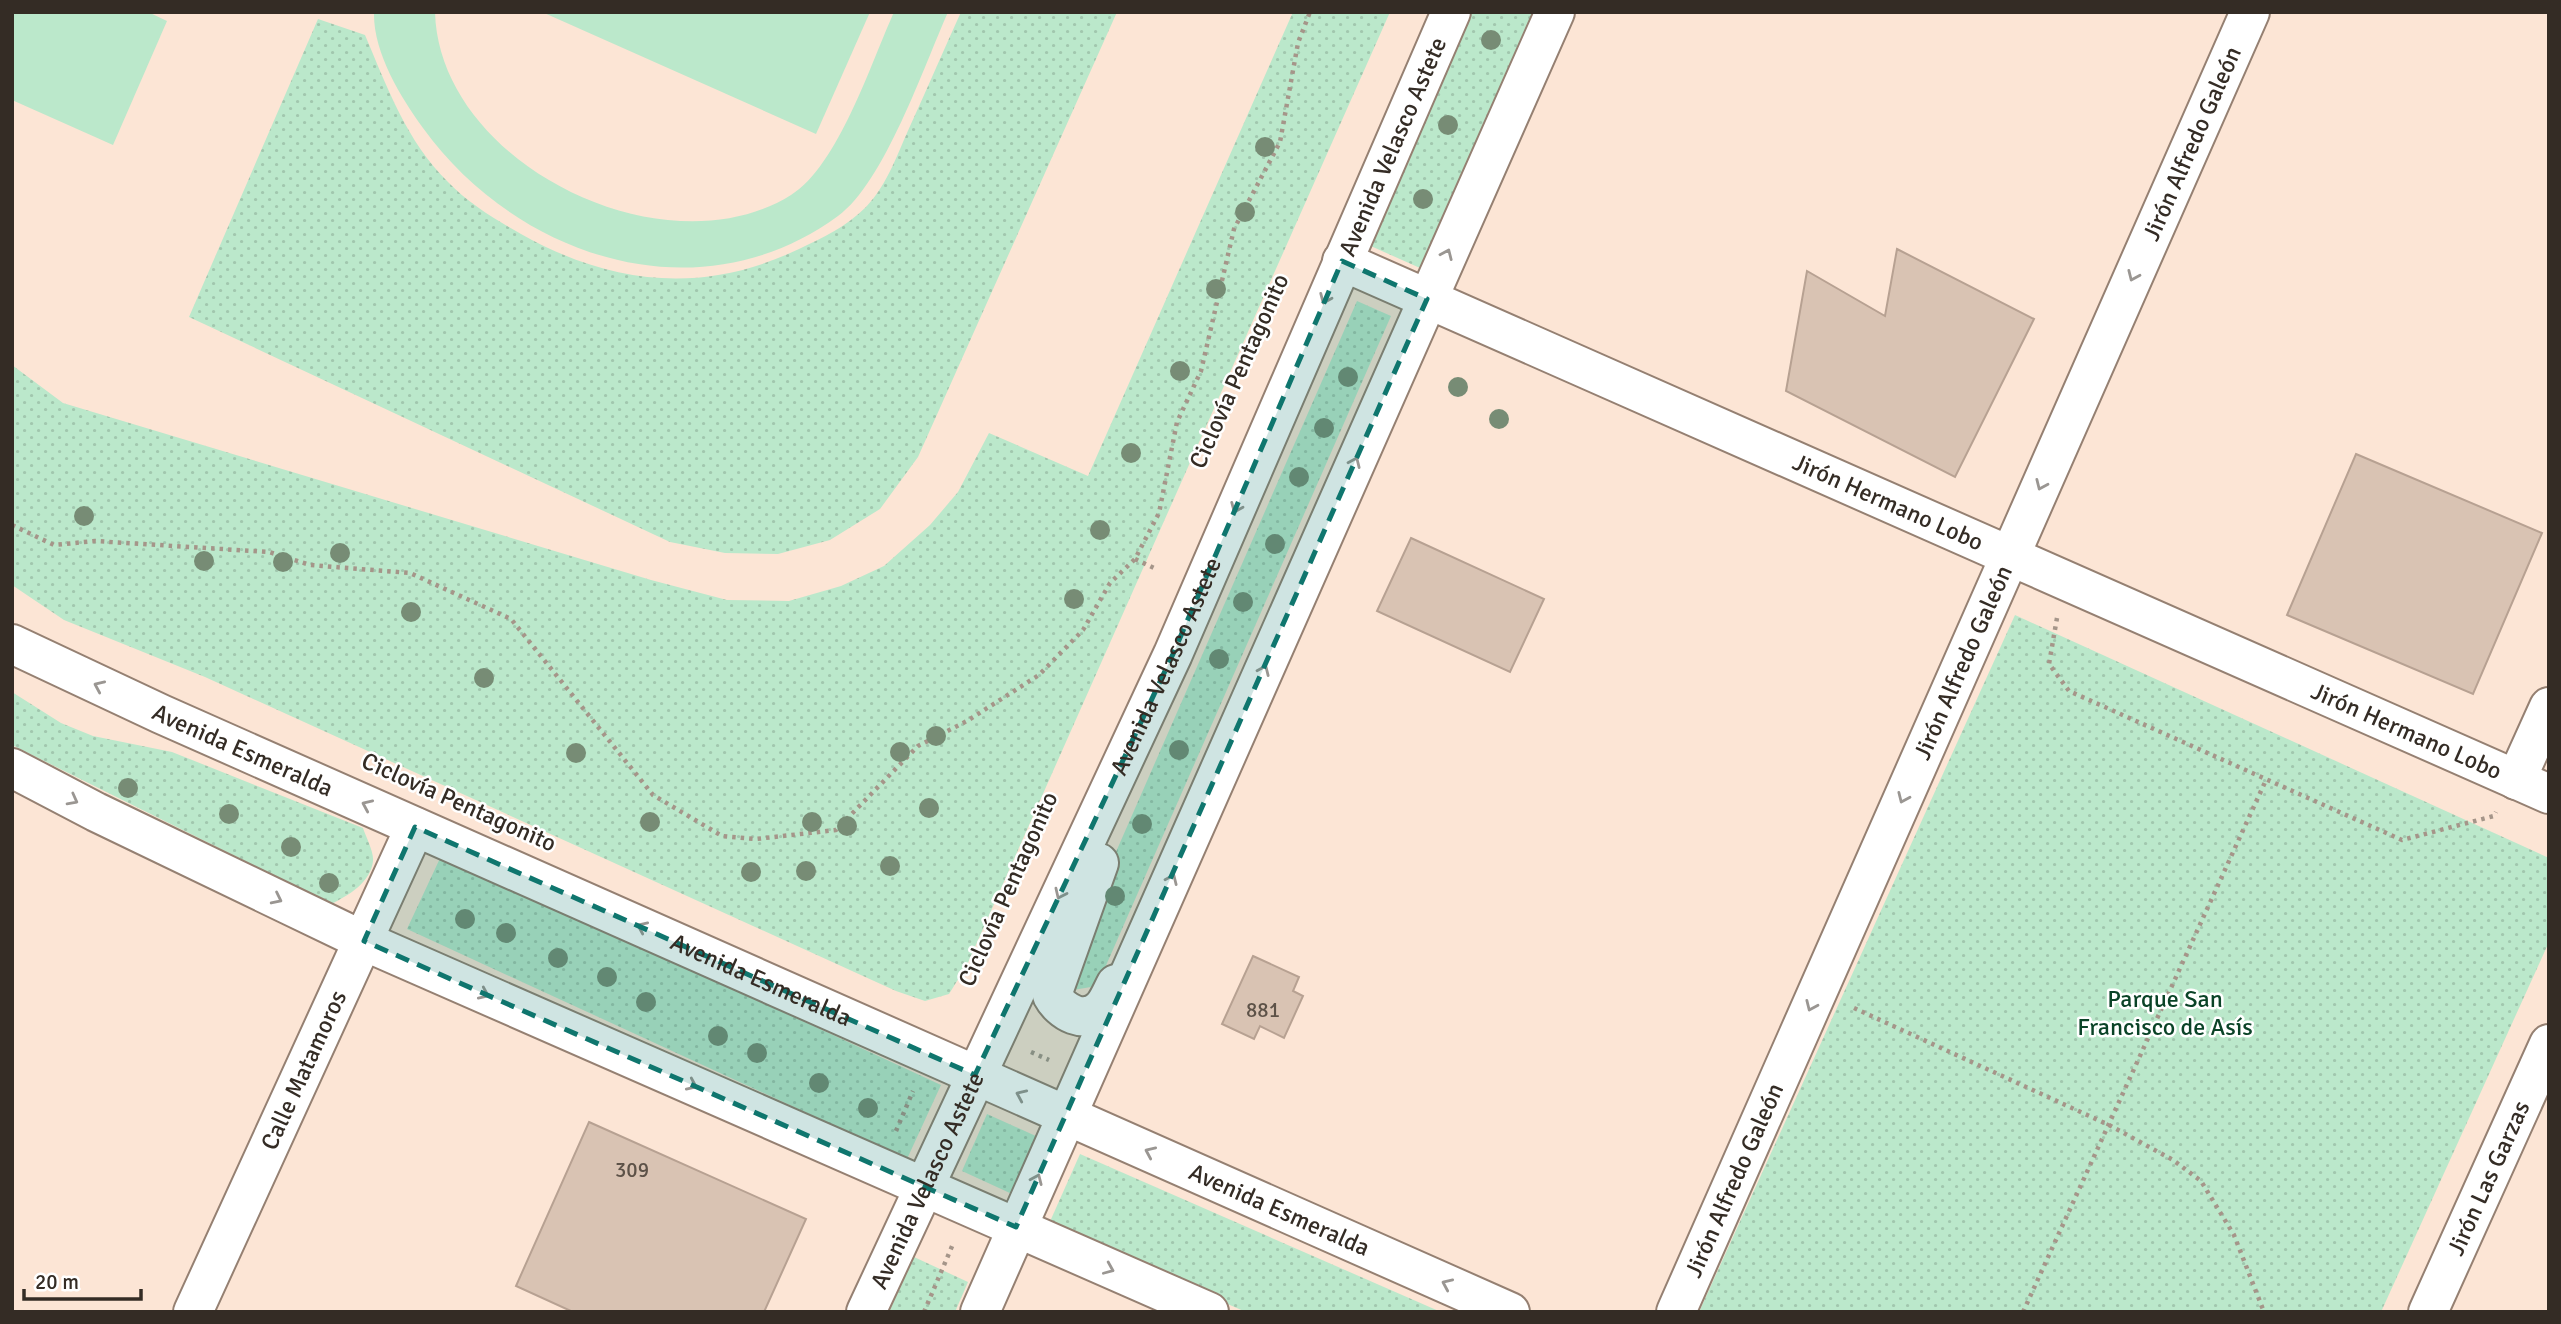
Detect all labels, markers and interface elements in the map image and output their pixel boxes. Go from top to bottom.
street label: Avenida Velasco Astete [1332,33,1453,261]
street label: Jirón Alfredo Galeón [2136,42,2248,245]
one-way arrow [1439,249,1453,261]
street label: Ciclovía Pentagonito [1183,269,1295,473]
one-way arrow [2127,269,2141,282]
one-way arrow [1320,292,1334,304]
street label: Jirón Hermano Lobo [1788,447,1988,557]
one-way arrow [1347,457,1361,469]
one-way arrow [2035,477,2049,490]
one-way arrow [1230,501,1244,513]
street label: Avenida Velasco Astete [1104,553,1228,780]
street label: Jirón Alfredo Galeón [1907,561,2019,764]
one-way arrow [1256,665,1270,678]
street label: Jirón Hermano Lobo [2307,676,2507,786]
one-way arrow [93,680,106,694]
street label: Avenida Esmeralda [147,697,338,803]
street label: Ciclovía Pentagonito [357,746,561,858]
street label: Ciclovía Pentagonito [952,787,1064,991]
one-way arrow [65,791,78,805]
one-way arrow [1897,791,1911,803]
one-way arrow [361,799,374,813]
one-way arrow [1164,874,1178,886]
one-way arrow [1055,887,1069,899]
one-way arrow [270,891,282,905]
one-way arrow [637,921,649,935]
street label: Avenida Esmeralda [666,927,856,1033]
park label: Parque San Francisco de Asís [2077,984,2253,1042]
street label: Calle Matamoros [254,986,353,1155]
one-way arrow [477,986,489,1000]
house number: 881 [1246,997,1280,1023]
one-way arrow [1805,999,1819,1011]
street label: Avenida Velasco Astete [864,1067,991,1294]
one-way arrow [685,1077,698,1091]
street label: Jirón Alfredo Galeón [1678,1079,1790,1282]
one-way arrow [1016,1089,1028,1103]
street label: Jirón Las Garzas [2440,1096,2536,1260]
one-way arrow [1145,1146,1157,1160]
house number: 309 [615,1157,649,1183]
street label: Avenida Esmeralda [1184,1157,1374,1263]
one-way arrow [1029,1174,1043,1187]
scale bar [24,1258,142,1302]
one-way arrow [1102,1260,1114,1274]
text: 20 m [35,1269,79,1295]
one-way arrow [1442,1278,1455,1292]

